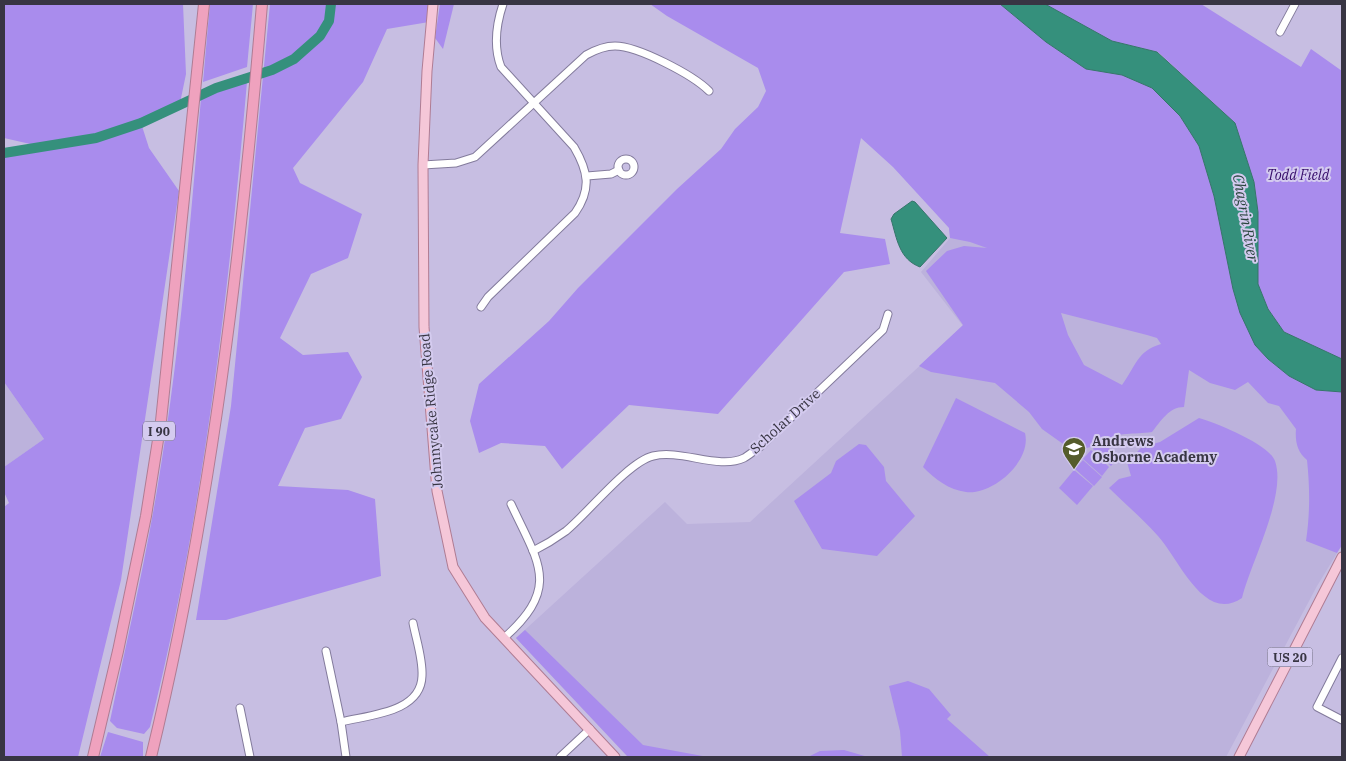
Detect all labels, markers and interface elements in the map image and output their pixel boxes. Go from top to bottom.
park label: Todd Field [1267,166,1330,184]
water label: Chagrin River [1229,173,1263,264]
street label: Johnnycake Ridge Road [415,332,447,489]
street label: Scholar Drive [746,385,824,457]
road number: I 90 [143,422,175,441]
place label: Andrews Osborne Academy [1092,432,1217,466]
school or university icon: Andrews Osborne Academy [1061,436,1087,470]
road number: US 20 [1268,648,1312,666]

